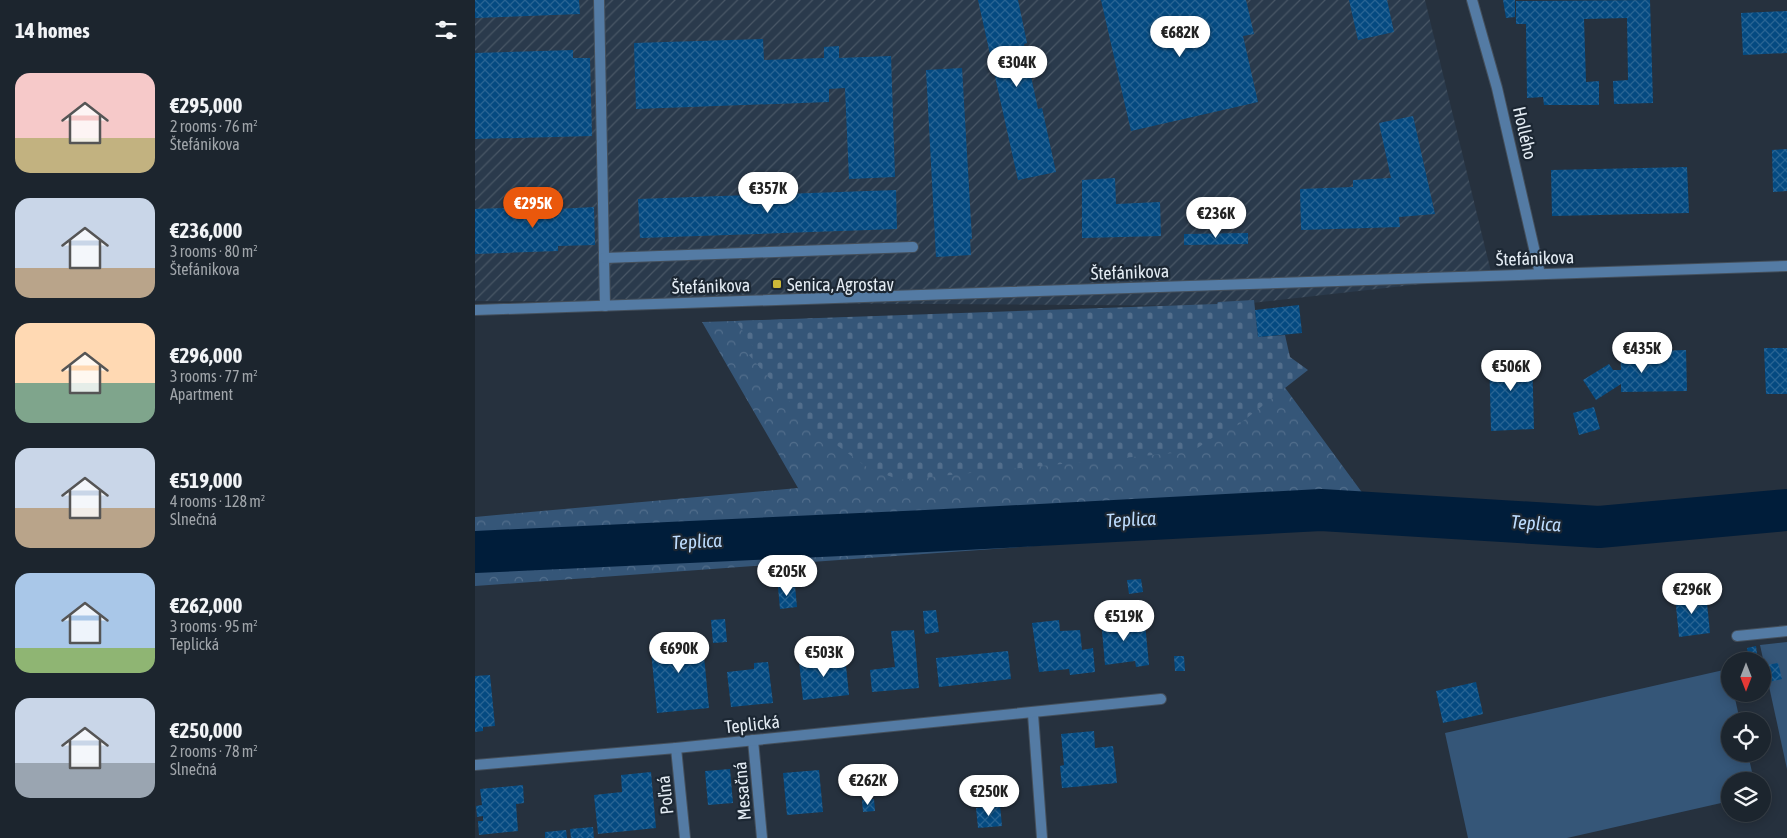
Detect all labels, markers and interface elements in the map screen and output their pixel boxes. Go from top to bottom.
pin: €682K [1145,15,1215,58]
icon: filters [432,16,460,44]
text: 14 homes [15,18,90,42]
text: €682K [1161,23,1199,41]
pin: €304K [982,46,1052,88]
text: €304K [998,53,1036,71]
icon: home [55,93,115,153]
text: €295,000 [170,93,242,117]
street label: Hollého [1509,105,1541,161]
text: 2 rooms · 76 m² [170,117,258,135]
text: Štefánikova [170,135,240,153]
pin: €357K [733,172,803,214]
text: €357K [749,179,787,197]
pin: €295K [498,186,568,229]
text: €295K [514,194,552,212]
pin: €236K [1181,196,1251,239]
text: €236K [1197,204,1235,222]
icon: home [55,218,115,278]
text: €236,000 [170,218,242,242]
text: 3 rooms · 80 m² [170,242,258,260]
street label: Štefánikova [1495,246,1575,270]
text: Štefánikova [170,260,240,278]
street label: Štefánikova [1090,260,1170,284]
street label: Štefánikova [671,274,751,298]
place label: Senica, Agrostav [787,274,894,295]
marker: Senica, Agrostav [771,278,783,290]
pin: €435K [1607,332,1677,374]
text: €435K [1623,339,1661,357]
icon: home [55,343,115,403]
text: €296,000 [170,343,242,367]
pin: €506K [1476,350,1546,392]
text: €506K [1492,357,1530,375]
text: 3 rooms · 77 m² [170,367,258,385]
text: Apartment [170,385,233,403]
icon: home [55,468,115,528]
text: €519,000 [170,468,242,492]
text: 4 rooms · 128 m² [170,492,265,510]
water label: Teplica [1105,507,1157,531]
text: Slnečná [170,510,217,528]
water label: Teplica [1510,510,1562,536]
water label: Teplica [671,529,723,553]
pin: €205K [752,554,822,597]
text: €205K [768,562,806,580]
pin: €296K [1657,572,1727,615]
text: €296K [1673,580,1711,598]
icon: home [55,593,115,653]
text: €262,000 [170,593,242,617]
pin: €519K [1089,600,1159,642]
text: €519K [1105,607,1143,625]
text: 3 rooms · 95 m² [170,617,258,635]
pin: €690K [644,632,714,674]
text: Teplická [170,635,219,653]
pin: €503K [789,636,859,678]
text: €690K [660,639,698,657]
text: €503K [805,643,843,661]
north arrow [1721,652,1771,702]
map controls [1721,652,1771,822]
street label: Teplická [723,711,781,737]
button: locate [1721,712,1771,762]
icon: home [55,718,115,778]
text: €250,000 [170,718,242,742]
text: 2 rooms · 78 m² [170,742,258,760]
text: Slnečná [170,760,217,778]
street label: Mesačná [729,761,755,821]
pin: €262K [833,764,903,806]
text: €262K [849,771,887,789]
button: layers [1721,772,1771,822]
pin: €250K [954,774,1024,817]
street label: Poľná [653,775,677,815]
text: €250K [970,782,1008,800]

